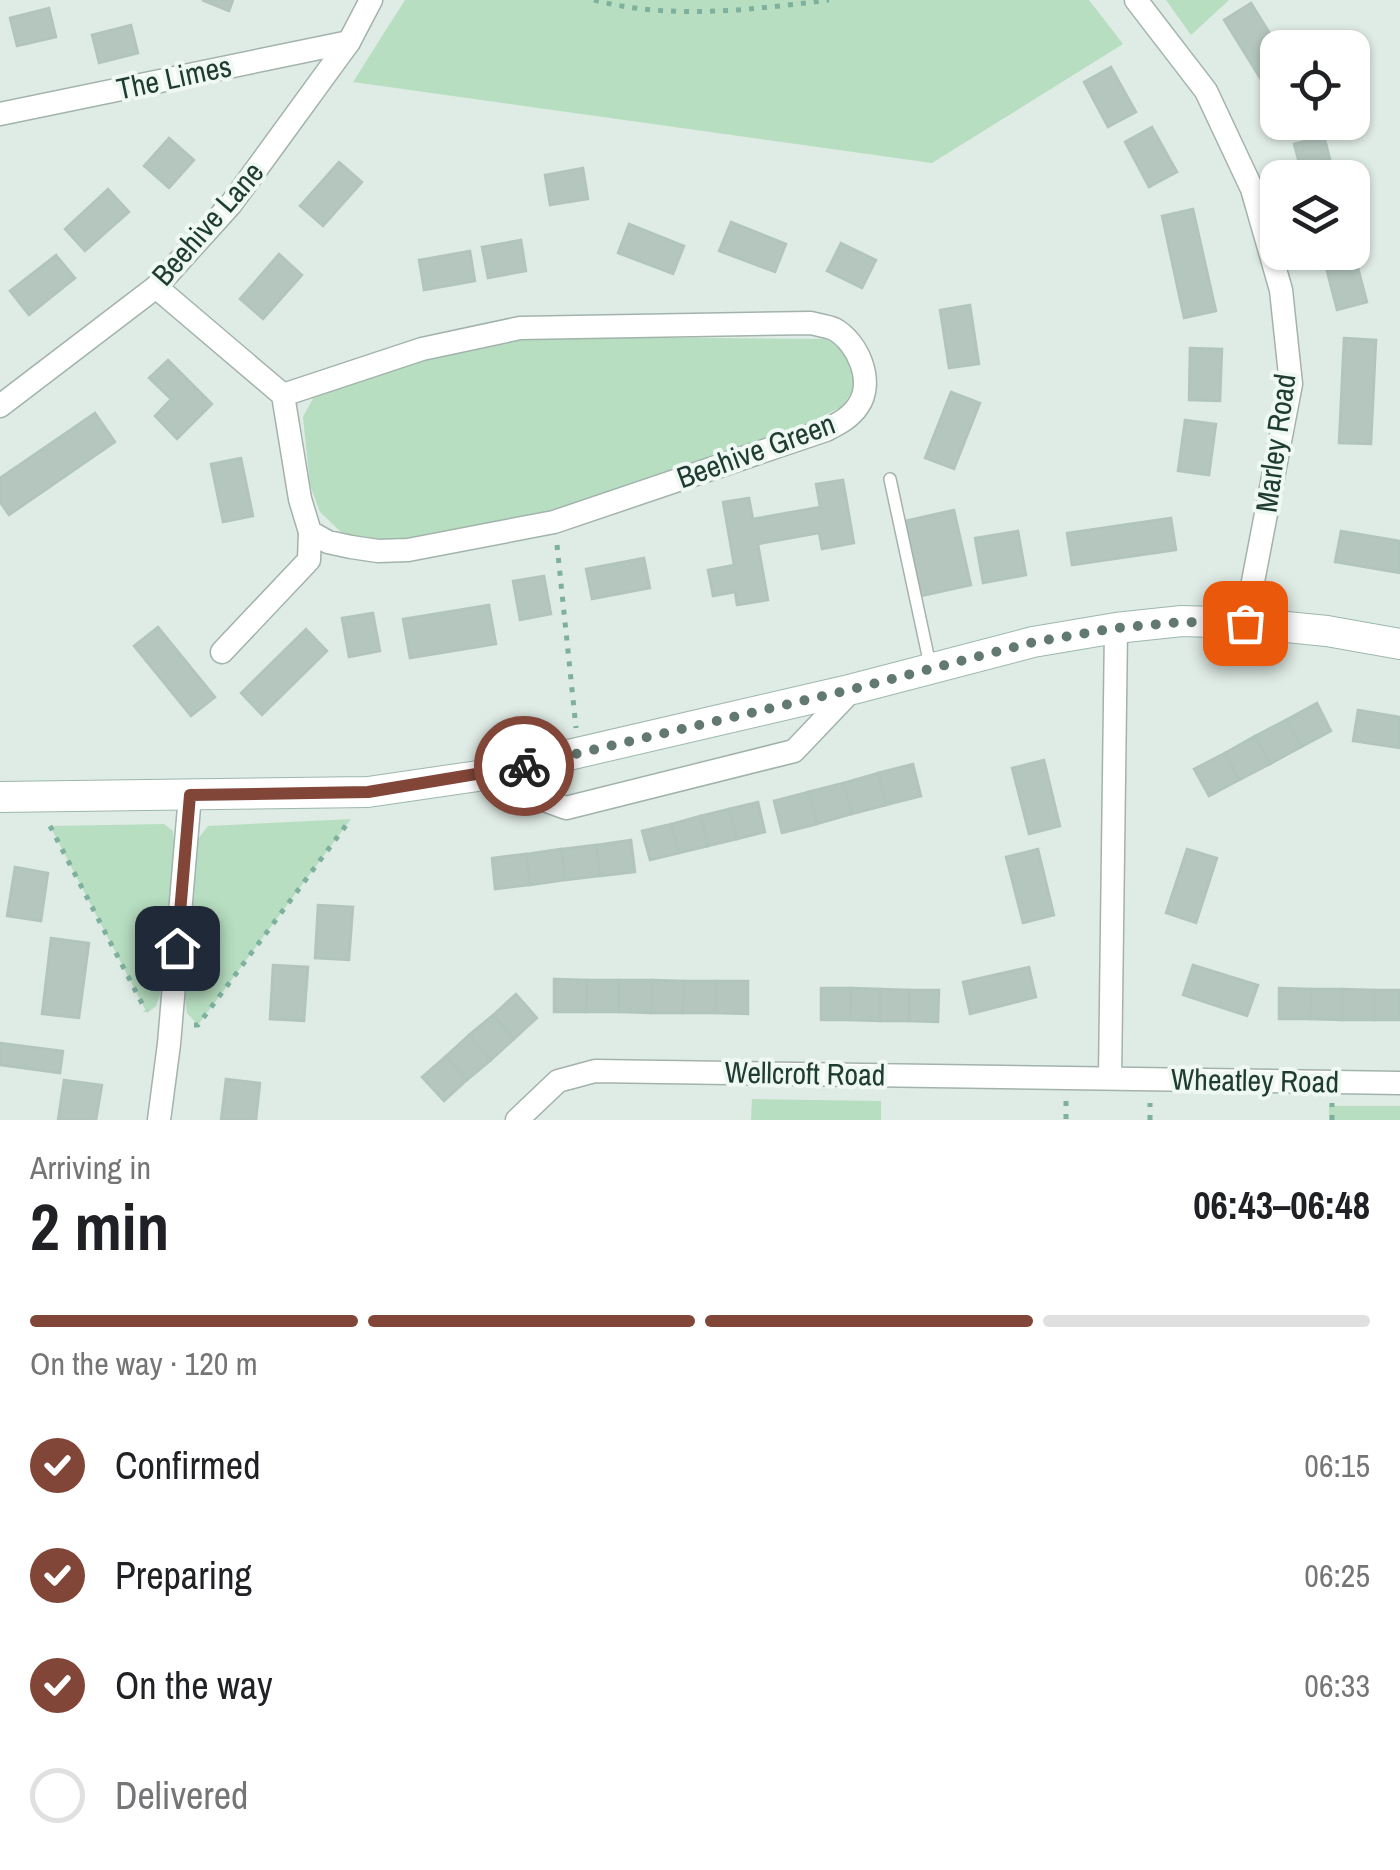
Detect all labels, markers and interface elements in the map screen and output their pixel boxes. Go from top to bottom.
map controls [1260,30,1370,270]
button: locate [1260,30,1370,140]
street label: The Limes [113,45,235,109]
street label: Beehive Lane [142,153,272,294]
button: layers [1260,160,1370,270]
street label: Marley Road [1246,371,1305,515]
street label: Beehive Green [671,403,840,497]
pin [1203,581,1288,666]
icon: bag [1218,596,1273,651]
courier [474,716,574,816]
icon: bike [497,739,552,794]
pin [135,906,220,991]
icon: home [150,921,205,976]
street label: Wellcroft Road [724,1052,886,1094]
street label: Wheatley Road [1171,1059,1339,1101]
text: Arriving in [30,1146,151,1189]
text: 06:43–06:48 [1193,1180,1370,1231]
text: 2 min [30,1183,169,1270]
text: On the way · 120 m [30,1342,258,1385]
icon: check [30,1438,85,1493]
text: Confirmed [115,1440,260,1491]
text: 06:15 [1304,1444,1370,1487]
icon: check [30,1548,85,1603]
text: Preparing [115,1550,252,1601]
text: 06:25 [1304,1554,1370,1597]
icon: check [30,1658,85,1713]
text: On the way [115,1660,273,1711]
text: 06:33 [1304,1664,1370,1707]
text: Delivered [115,1770,248,1821]

